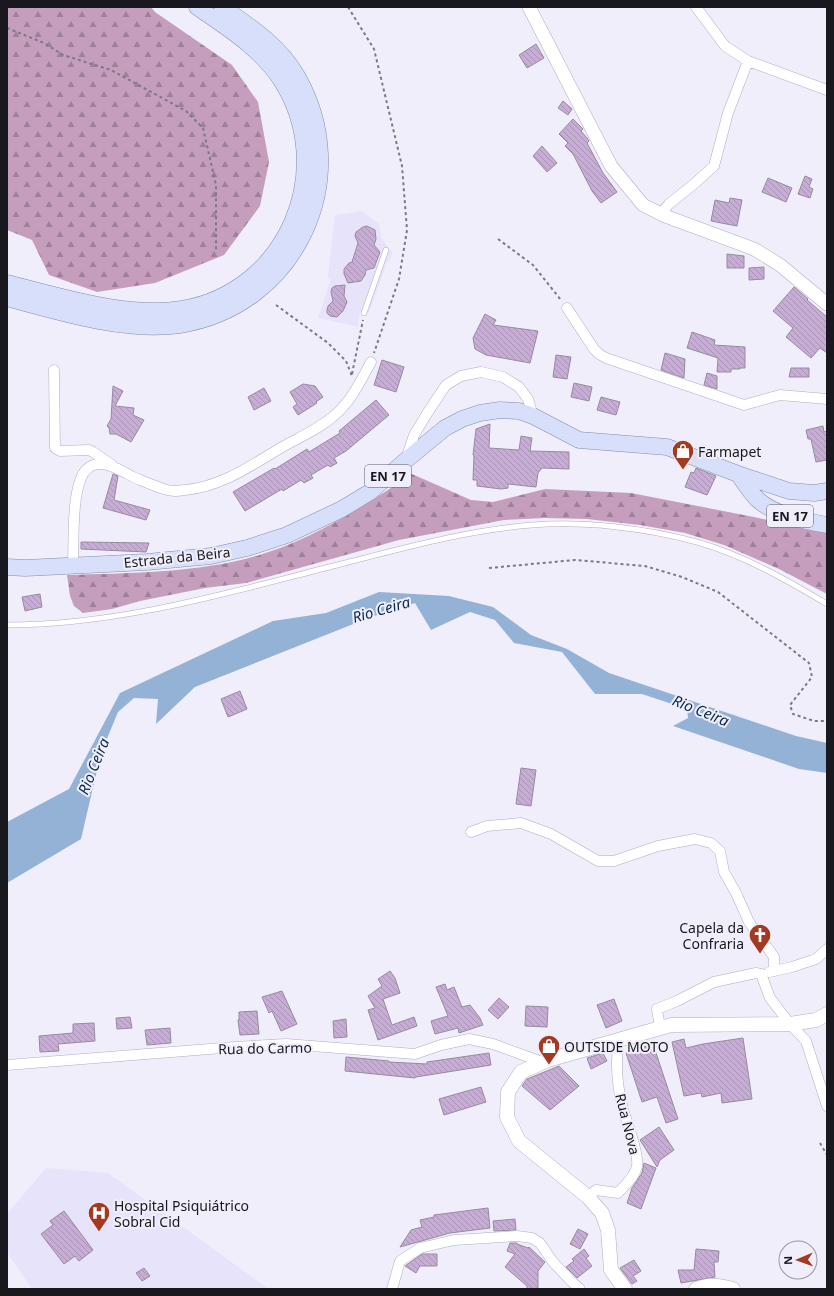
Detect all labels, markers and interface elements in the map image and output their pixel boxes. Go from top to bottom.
shop icon: Farmapet [670,438,696,471]
place label: Farmapet [698,442,761,461]
road number: EN 17 [365,465,411,487]
road number: EN 17 [767,505,813,527]
street label: Estrada da Beira [123,542,231,572]
water label: Rio Ceira [350,591,413,627]
water label: Rio Ceira [670,690,733,731]
water label: Rio Ceira [73,734,114,797]
place label: Capela da Confraria [679,918,744,953]
church icon: Capela da Confraria [747,922,773,955]
shop icon: OUTSIDE MOTO [536,1033,562,1066]
place label: OUTSIDE MOTO [564,1037,669,1056]
street label: Rua do Carmo [218,1038,312,1058]
street label: Rua Nova [611,1091,645,1157]
place label: Hospital Psiquiátrico Sobral Cid [114,1196,249,1231]
hospital icon: Hospital Psiquiátrico Sobral Cid [86,1200,112,1233]
north arrow [778,1240,818,1280]
text: N [780,1256,795,1265]

